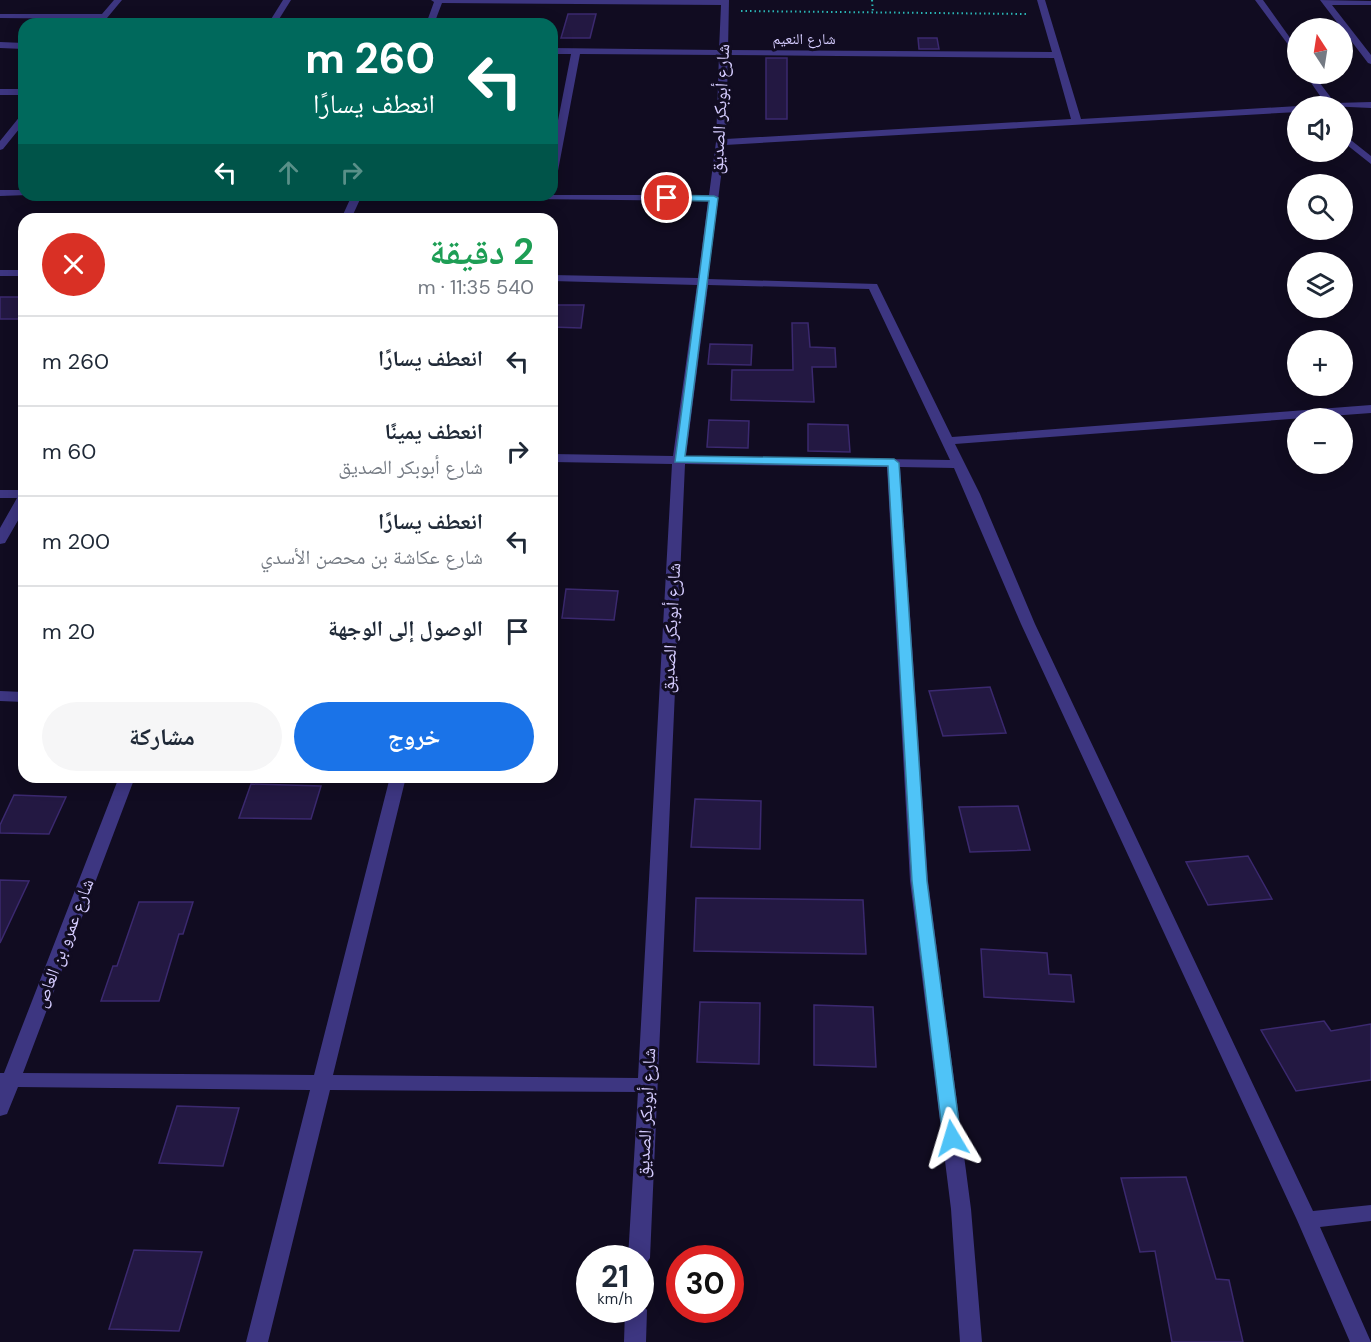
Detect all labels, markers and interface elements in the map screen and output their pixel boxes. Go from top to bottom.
north arrow [1287,18,1353,84]
map controls [1287,18,1353,474]
street label: شارع النعيم [772,29,836,49]
text: 260 m [305,31,435,86]
icon: left [456,42,534,120]
street label: شارع أبوبكر الصديق [705,43,735,175]
text: انعطف يسارًا [313,86,435,121]
button: sound [1287,96,1353,162]
icon: left [209,156,242,189]
icon: ahead [272,156,305,189]
icon: right [335,156,368,189]
pin [641,172,692,223]
button: search [1287,174,1353,240]
icon: arrive [650,181,683,214]
text: 2 دقيقة [429,228,534,275]
button: close [42,233,105,296]
button: layers [1287,252,1353,318]
text: 540 m · 11:35 [418,274,534,300]
button: + [1287,330,1353,396]
text: انعطف يسارًا [378,344,483,373]
icon: left [501,345,534,378]
text: 260 m [42,347,109,376]
button: − [1287,408,1353,474]
text: انعطف يمينًا [385,417,483,446]
icon: right [501,435,534,468]
text: 60 m [42,437,96,466]
text: شارع أبوبكر الصديق [338,454,483,480]
text: انعطف يسارًا [378,507,483,536]
icon: left [501,525,534,558]
text: 200 m [42,527,110,556]
text: شارع عكاشة بن محصن الأسدي [260,544,483,570]
street label: شارع أبوبكر الصديق [656,562,686,694]
text: الوصول إلى الوجهة [328,614,483,643]
icon: arrive [501,615,534,648]
text: 20 m [42,617,95,646]
button: مشاركة [42,702,282,771]
button: خروج [294,702,534,771]
street label: شارع عمرو بن العاص [28,875,100,1011]
street label: شارع أبوبكر الصديق [631,1047,661,1179]
position arrow [920,1106,984,1170]
speed limit sign: 30 [666,1245,744,1323]
text: 21 [601,1257,629,1296]
text: km/h [597,1289,633,1309]

